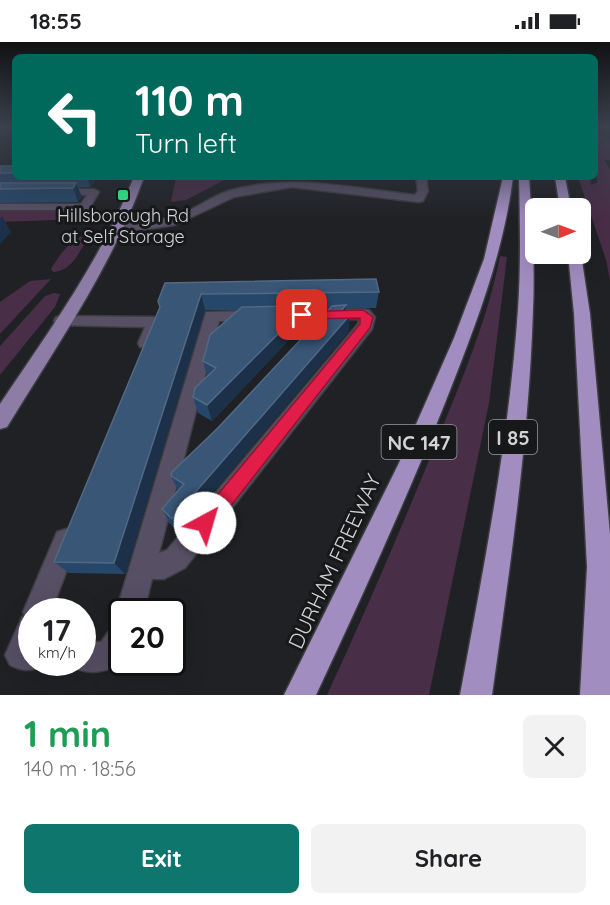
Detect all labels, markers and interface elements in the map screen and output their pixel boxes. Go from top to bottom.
text: 18:55 [30,7,82,35]
text: 110 m [135,74,244,127]
icon: left [36,78,114,156]
text: Turn left [135,126,237,160]
marker: Hillsborough Rd at Self Storage [116,188,130,202]
north arrow [525,198,591,264]
map controls [525,198,591,264]
place label: Hillsborough Rd at Self Storage [57,204,189,248]
pin [276,289,327,340]
icon: arrive [285,298,318,331]
road number: I 85 [489,420,537,454]
road number: NC 147 [382,425,456,459]
street label: DURHAM FREEWAY [282,469,386,653]
position arrow [173,491,237,555]
speed limit sign: 20 [108,598,186,676]
text: 17 [43,611,71,649]
text: km/h [38,643,76,662]
text: 1 min [24,711,111,756]
button: close [523,715,586,778]
text: 140 m · 18:56 [24,756,136,781]
button: Exit [24,824,299,893]
button: Share [311,824,586,893]

